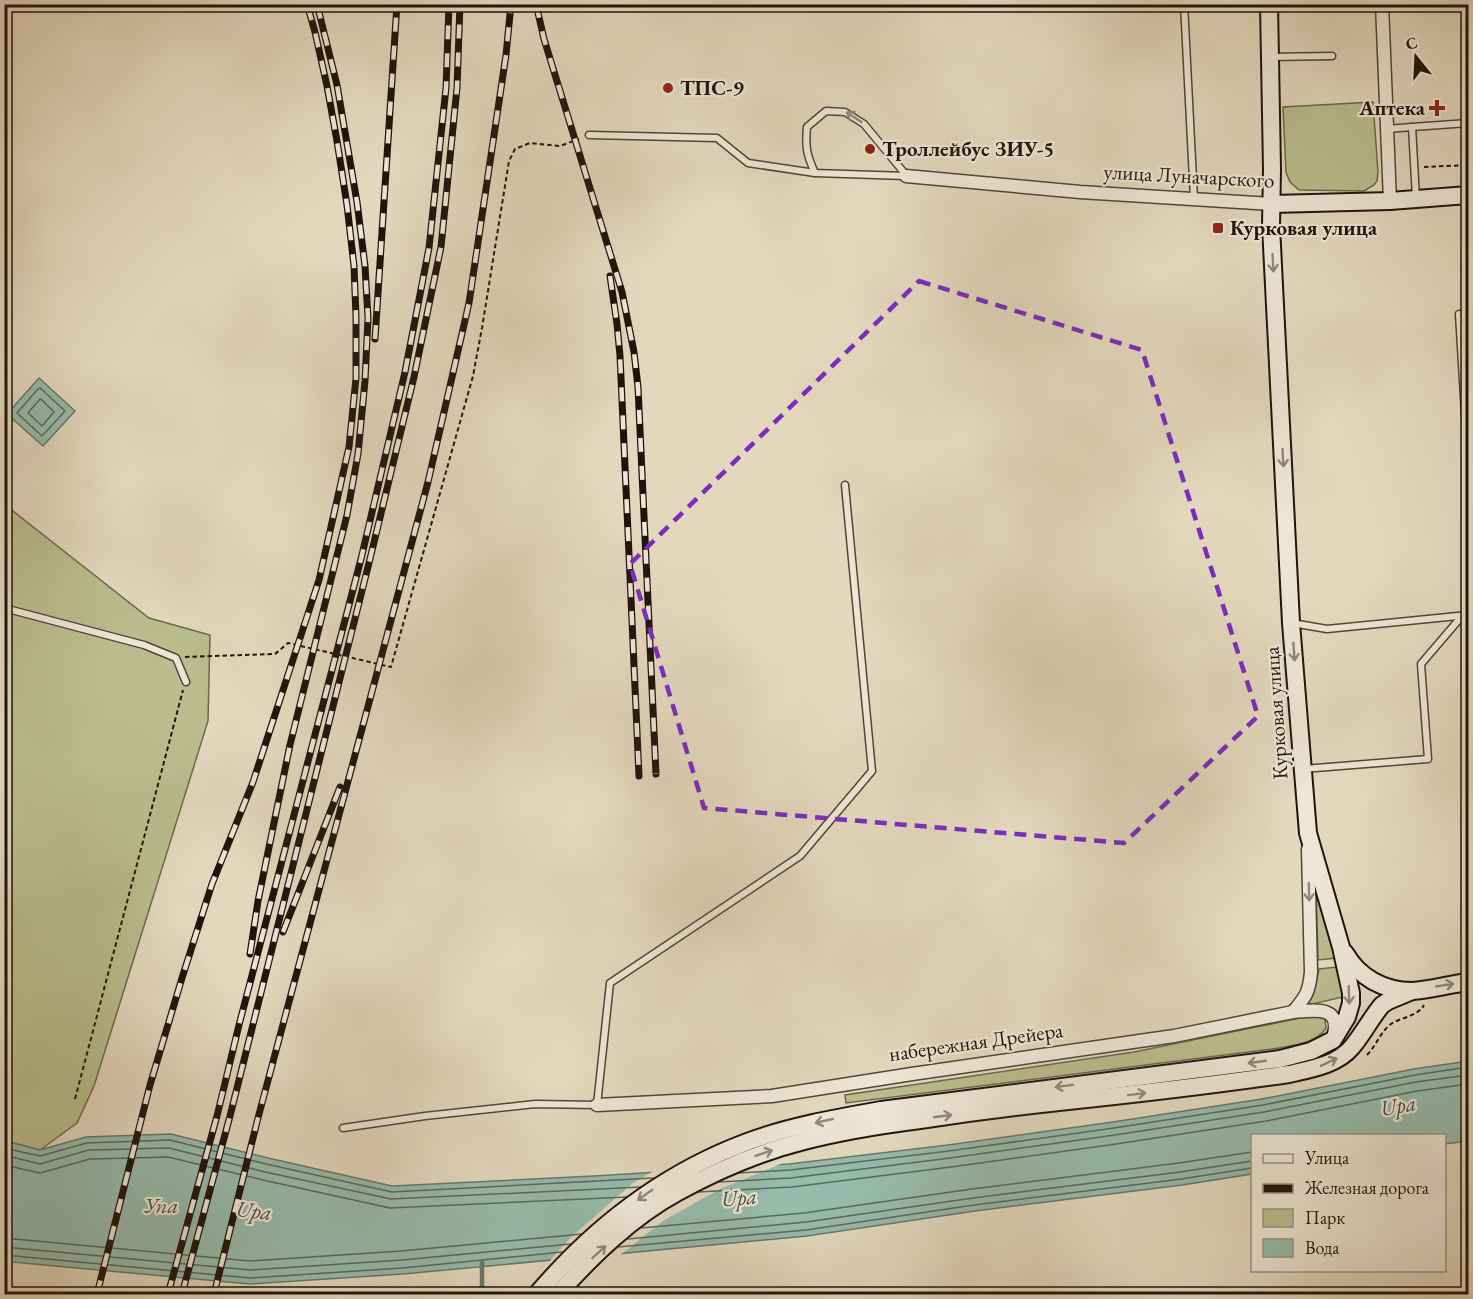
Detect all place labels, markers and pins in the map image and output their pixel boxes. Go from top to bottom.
place label: ТПС-9 [680,74,744,101]
marker: ТПС-9 [661,81,675,95]
place label: Аптека [1358,94,1426,121]
marker: Аптека [1430,101,1444,115]
place label: Троллейбус ЗИУ-5 [882,135,1054,162]
marker: Троллейбус ЗИУ-5 [863,142,877,156]
place label: Курковая улица [1230,214,1378,241]
marker: Курковая улица [1211,221,1225,235]

